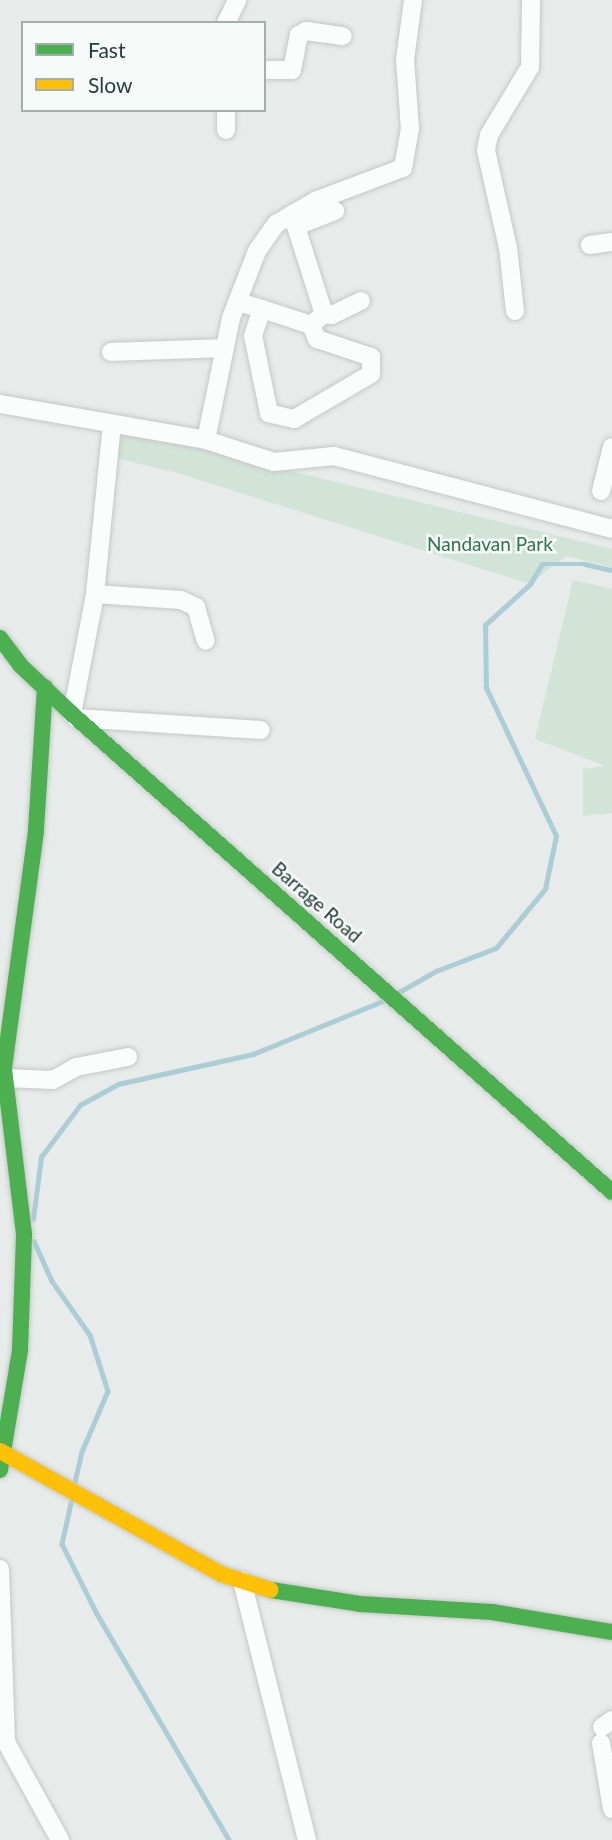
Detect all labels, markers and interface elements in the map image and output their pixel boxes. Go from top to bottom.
legend [21,21,266,112]
text: Fast [88,37,125,62]
text: Slow [88,72,132,97]
park label: Nandavan Park [427,533,553,555]
street label: Barrage Road [267,857,367,947]

